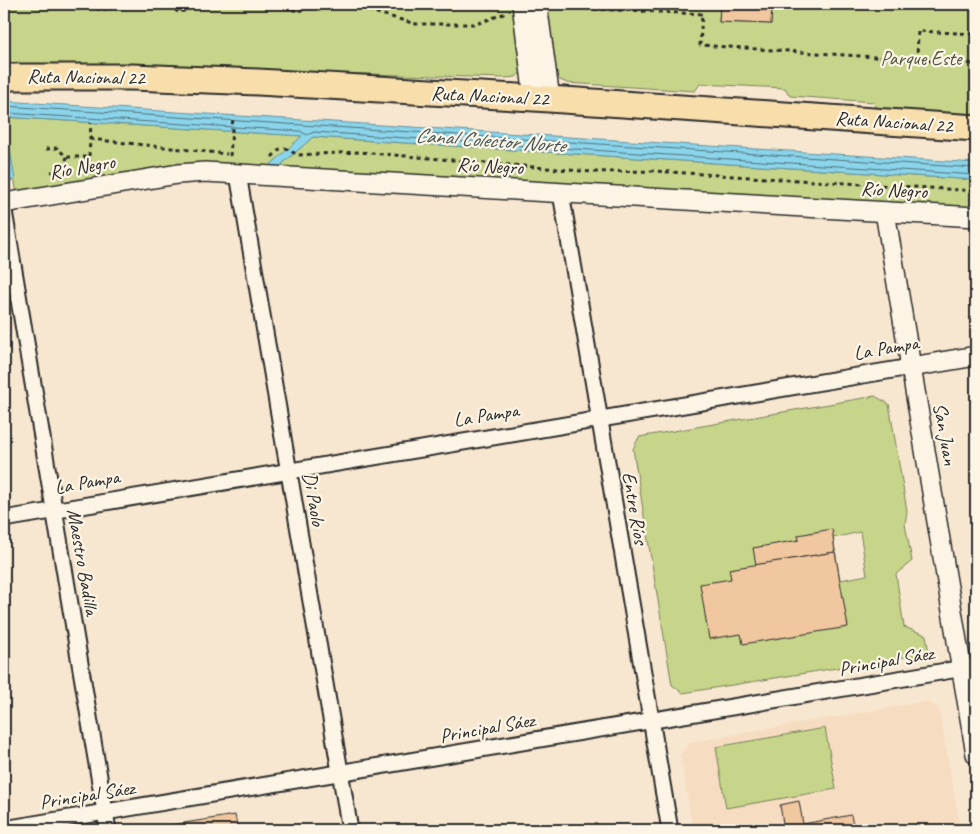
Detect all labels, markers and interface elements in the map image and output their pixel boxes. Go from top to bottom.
park label: Parque Este [880,46,963,71]
street label: Ruta Nacional 22 [27,63,147,91]
street label: Ruta Nacional 22 [431,80,551,112]
street label: Ruta Nacional 22 [834,105,956,139]
water label: Canal Colector Norte [415,122,569,158]
street label: Río Negro [47,149,118,185]
street label: Río Negro [456,152,525,180]
street label: Río Negro [860,176,929,204]
street label: La Pampa [852,330,922,366]
street label: La Pampa [452,397,522,432]
street label: San Juan [927,401,963,468]
street label: La Pampa [53,464,123,500]
street label: Di Paolo [297,470,331,529]
street label: Entre Ríos [616,470,654,548]
street label: Maestro Badilla [61,507,105,619]
street label: Principal Sáez [837,640,938,682]
street label: Principal Sáez [438,707,539,749]
street label: Principal Sáez [38,775,139,815]

